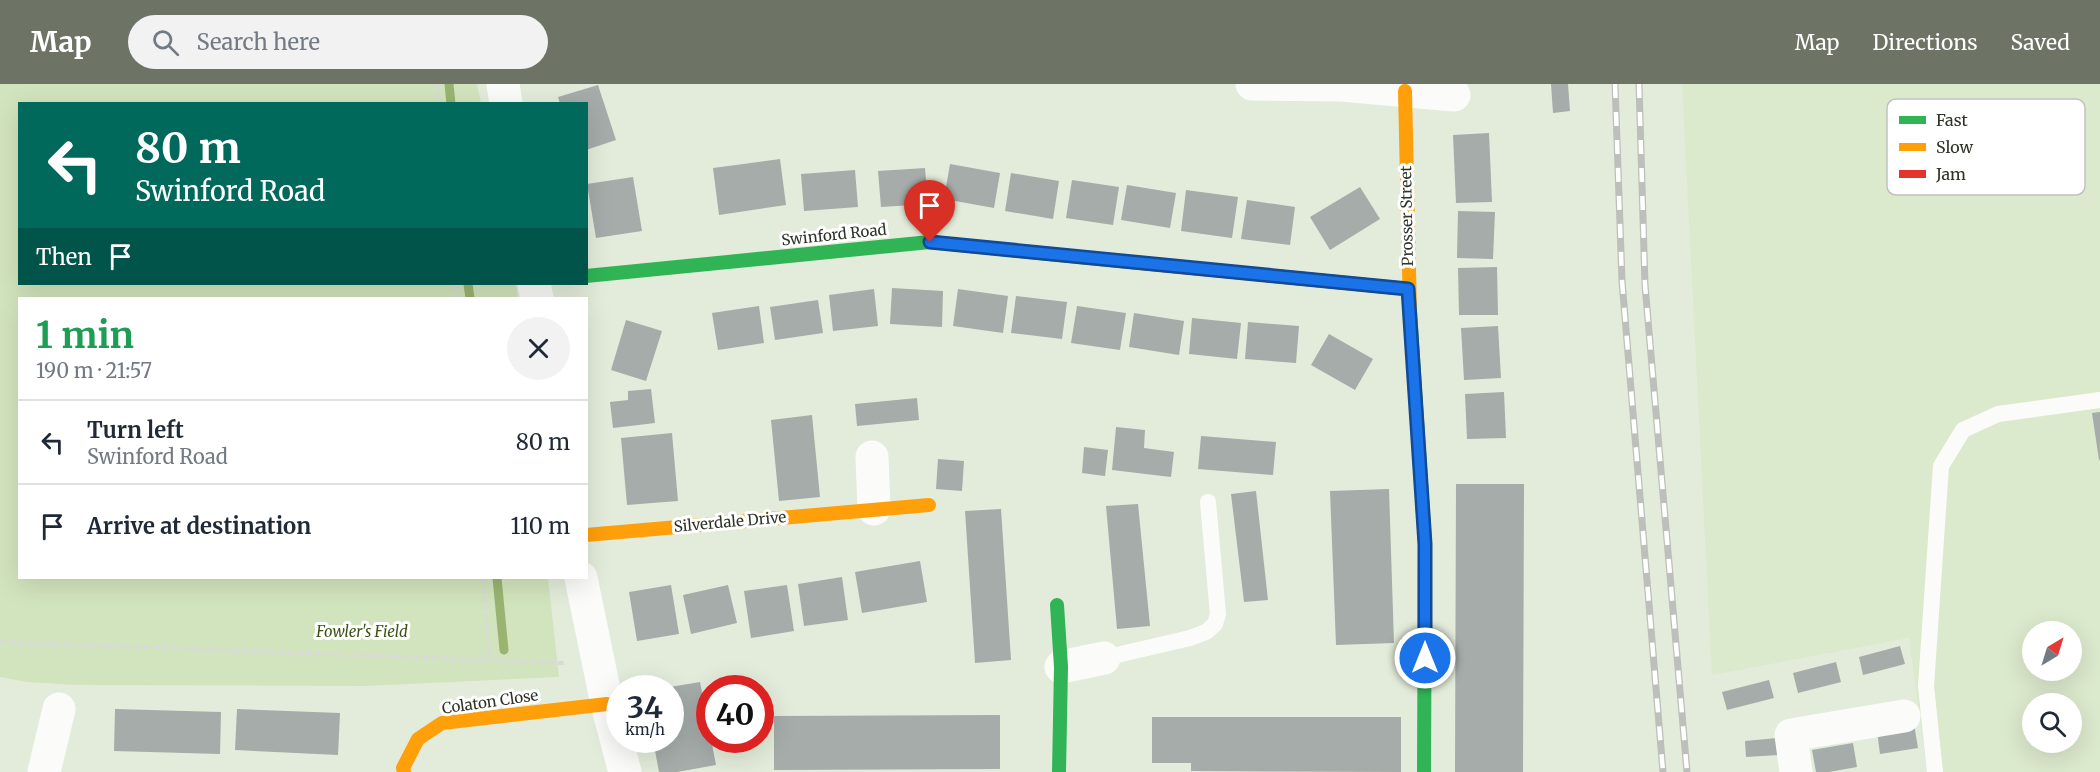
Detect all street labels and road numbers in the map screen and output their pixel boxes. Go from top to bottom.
street label: Prosser Street [1396,165,1417,266]
street label: Swinford Road [780,220,887,249]
street label: Silverdale Drive [673,507,787,536]
street label: Colaton Close [441,685,539,718]

